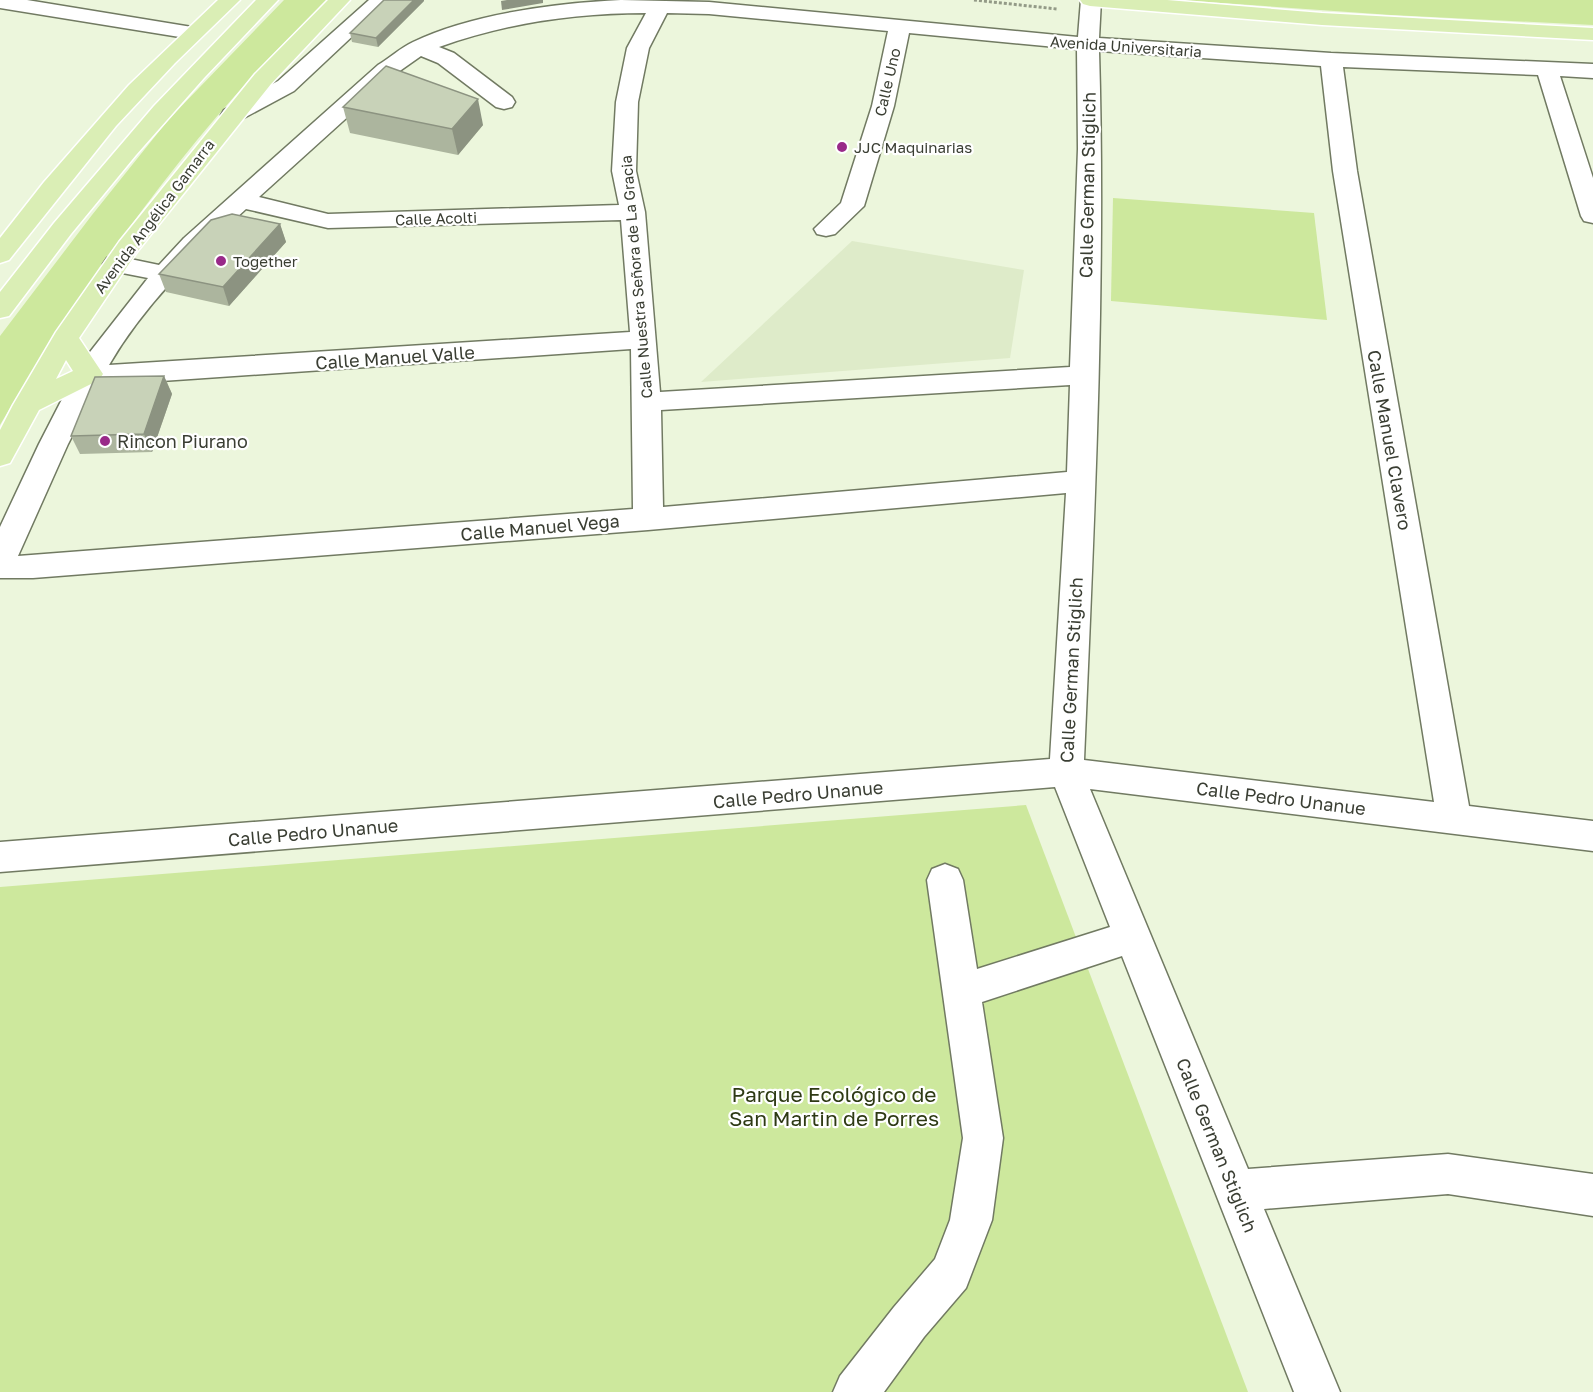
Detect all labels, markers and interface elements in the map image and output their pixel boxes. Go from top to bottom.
street label: Avenida Universitaria [1049,32,1203,60]
street label: Calle Uno [870,46,904,118]
street label: Calle German Stiglich [1074,92,1100,278]
street label: Avenida Angélica Gamarra [90,136,218,296]
place label: JJC Maquinarias [854,138,972,156]
marker: JJC Maquinarias [835,140,849,154]
street label: Calle Nuestra Señora de La Gracia [616,155,656,399]
street label: Calle Acolti [395,208,477,228]
place label: Together [233,252,298,270]
marker: Together [214,254,228,268]
street label: Calle Manuel Valle [314,340,476,374]
street label: Calle Manuel Clavero [1363,348,1417,532]
place label: Rincon Piurano [117,430,248,452]
marker: Rincon Piurano [98,434,112,448]
street label: Calle Manuel Vega [460,509,620,545]
street label: Calle German Stiglich [1055,576,1087,764]
street label: Calle Pedro Unanue [712,776,884,812]
street label: Calle Pedro Unanue [1195,777,1367,819]
street label: Calle Pedro Unanue [227,814,399,850]
street label: Calle German Stiglich [1172,1055,1262,1235]
park label: Parque Ecológico de San Martin de Porres [729,1081,939,1131]

